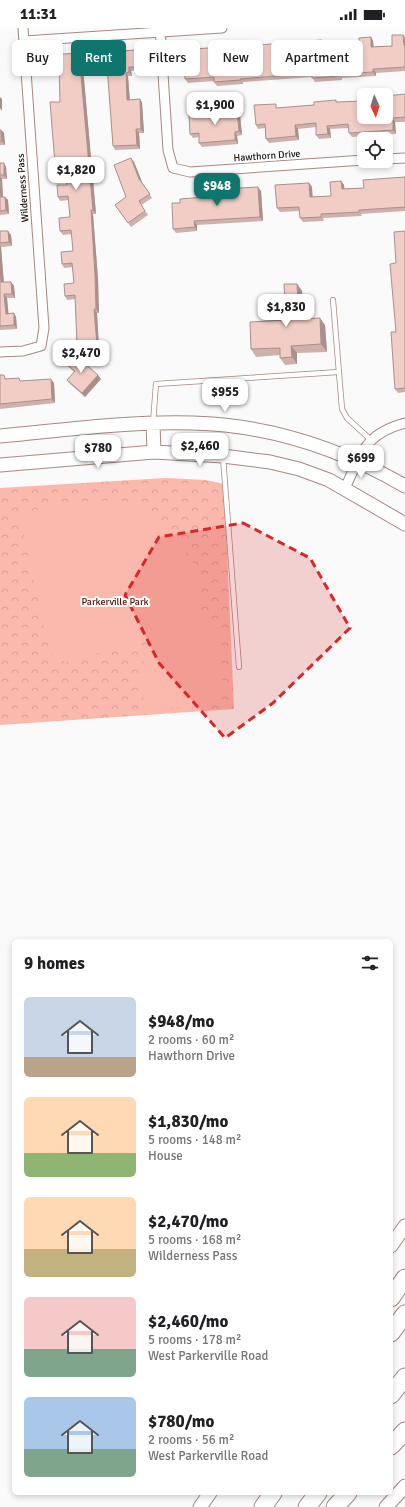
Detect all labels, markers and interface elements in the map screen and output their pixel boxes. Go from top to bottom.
text: 11:31 [20,5,57,23]
chip: Buy [12,40,63,76]
chip: Rent [71,40,126,76]
chip: Filters [134,40,200,76]
chip: New [208,40,263,76]
chip: Apartment [271,40,363,76]
north arrow [357,88,393,124]
map controls [357,88,393,168]
pin: $1,900 [182,92,248,126]
text: $1,900 [196,97,234,113]
button: locate [357,132,393,168]
street label: Hawthorn Drive [233,148,301,164]
street label: Wilderness Pass [15,153,31,223]
pin: $1,820 [43,157,109,191]
text: $1,820 [57,162,95,178]
pin: $948 [193,173,241,207]
text: $948 [203,178,231,194]
pin: $1,830 [253,294,319,328]
text: $1,830 [267,299,305,315]
pin: $2,470 [48,340,114,374]
text: $2,470 [62,345,100,361]
pin: $955 [201,379,249,413]
text: $955 [211,384,239,400]
pin: $2,460 [167,433,233,467]
pin: $780 [74,435,122,469]
text: $2,460 [181,438,219,454]
text: $780 [84,440,112,456]
pin: $699 [337,445,385,479]
text: $699 [347,450,375,466]
park label: Parkerville Park [81,596,149,608]
icon: filters [359,952,381,974]
text: 9 homes [24,953,85,974]
text: $948/mo [148,1011,214,1032]
icon: home [56,1013,104,1061]
text: 2 rooms · 60 m² [148,1032,234,1048]
text: Hawthorn Drive [148,1048,235,1064]
text: $1,830/mo [148,1111,228,1132]
icon: home [56,1113,104,1161]
text: 5 rooms · 148 m² [148,1132,241,1148]
text: House [148,1148,183,1164]
text: $2,470/mo [148,1211,228,1232]
icon: home [56,1213,104,1261]
text: 5 rooms · 168 m² [148,1232,241,1248]
text: Wilderness Pass [148,1248,237,1264]
text: $2,460/mo [148,1311,228,1332]
icon: home [56,1313,104,1361]
text: 5 rooms · 178 m² [148,1332,241,1348]
text: West Parkerville Road [148,1348,268,1364]
text: $780/mo [148,1411,214,1432]
icon: home [56,1413,104,1461]
text: 2 rooms · 56 m² [148,1432,234,1448]
text: West Parkerville Road [148,1448,268,1464]

